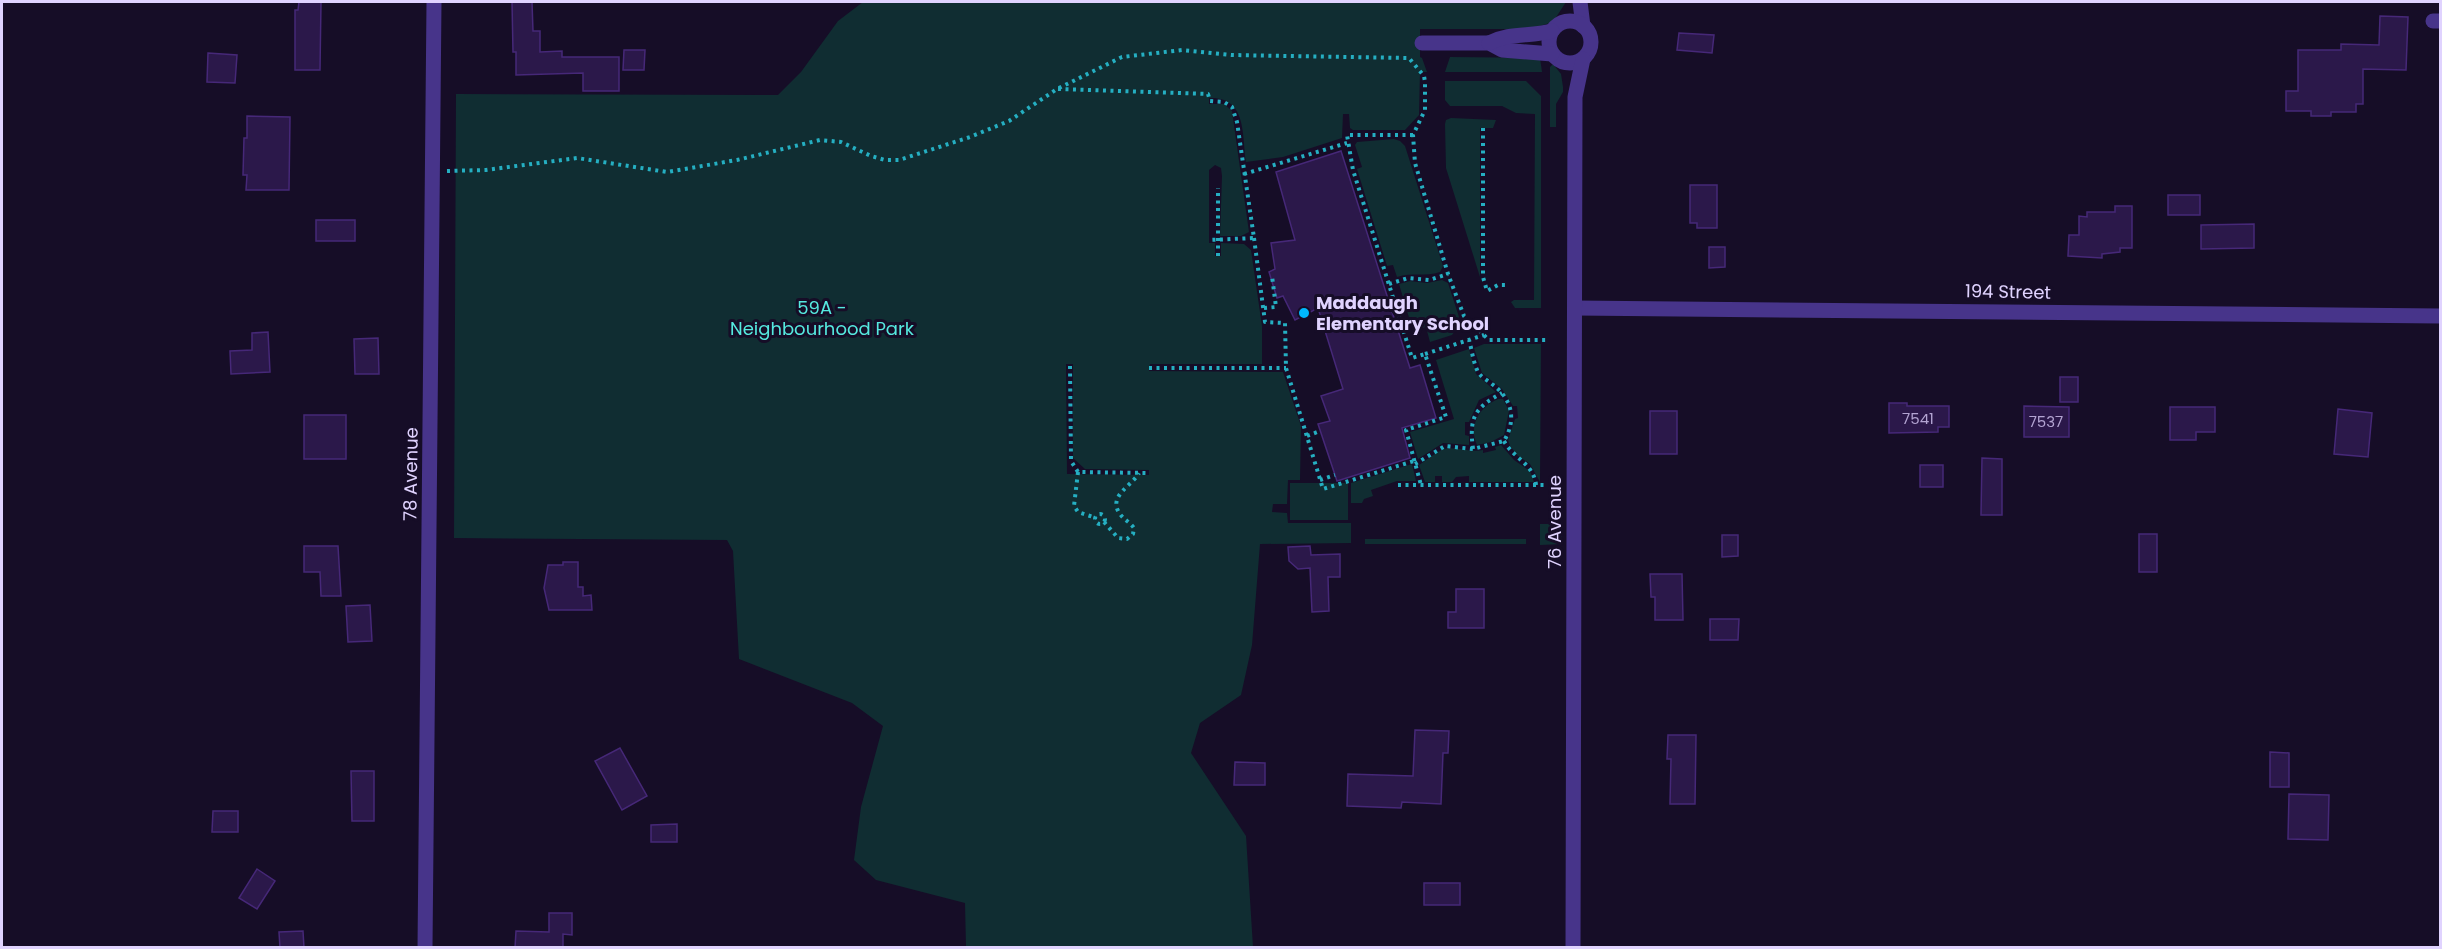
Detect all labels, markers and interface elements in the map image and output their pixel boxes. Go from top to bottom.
street label: 194 Street [1965,278,2051,305]
place label: Maddaugh Elementary School [1316,290,1489,336]
park label: 59A - Neighbourhood Park [730,295,915,341]
marker: Maddaugh Elementary School [1297,306,1311,320]
house number: 7541 [1902,408,1934,429]
house number: 7537 [2029,411,2063,432]
street label: 78 Avenue [397,427,424,521]
street label: 76 Avenue [1542,475,1567,569]

